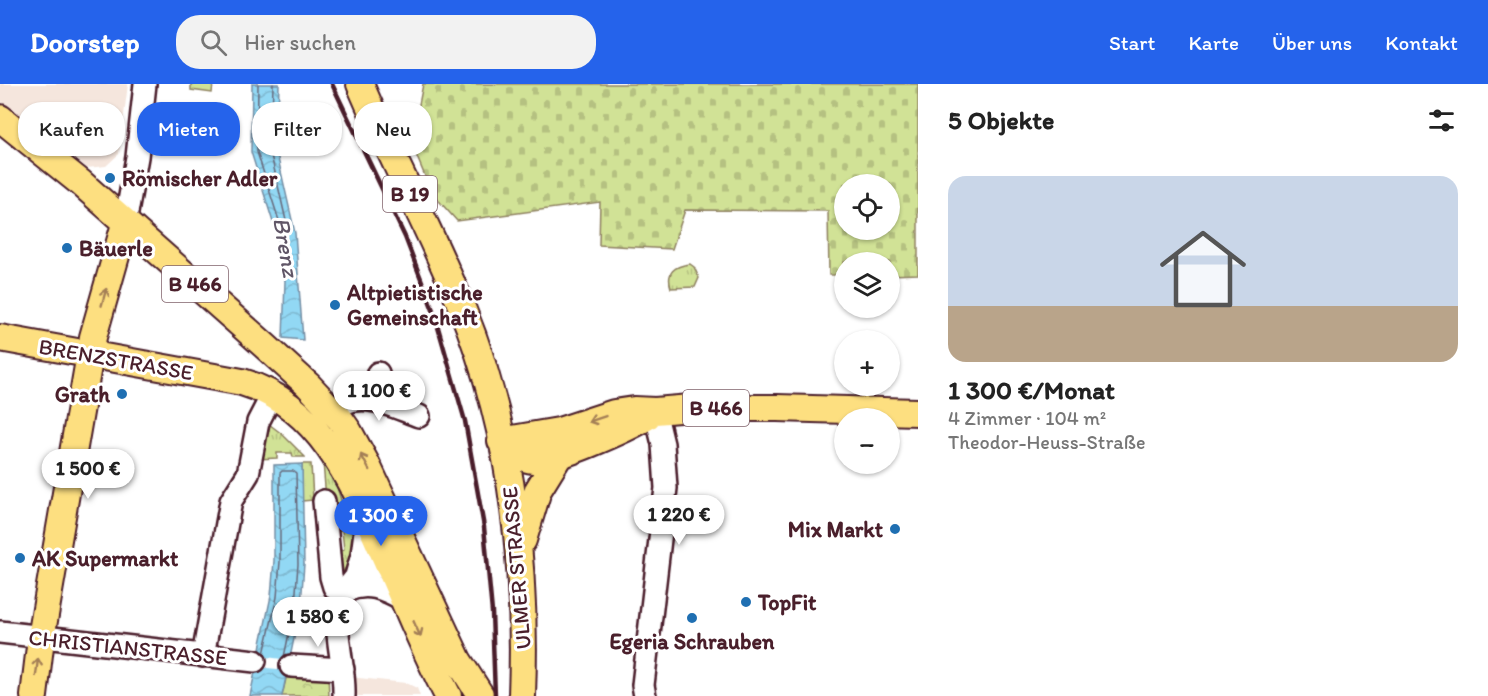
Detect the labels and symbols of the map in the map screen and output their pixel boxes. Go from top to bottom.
place label: Römischer Adler [122,165,278,192]
marker: Römischer Adler [103,171,117,185]
road number: B 19 [383,176,437,212]
water label: Brenz [267,215,306,281]
place label: Bäuerle [79,235,153,262]
marker: Bäuerle [60,241,74,255]
road number: B 466 [162,266,228,302]
place label: Altpietistische Gemeinschaft [346,279,483,331]
one-way arrow [99,288,110,307]
marker: Altpietistische Gemeinschaft [328,298,342,312]
street label: BRENZSTRASSE [37,333,195,386]
pin: 1 100 € [324,371,434,422]
place label: Grath [55,381,110,408]
marker: Grath [115,387,129,401]
road number: B 466 [683,390,749,426]
one-way arrow [589,415,607,426]
pin: 1 500 € [33,449,143,500]
one-way arrow [359,454,371,471]
street label: ULMER STRASSE [496,485,537,651]
pin: 1 220 € [624,495,734,546]
pin: 1 300 € [326,496,436,547]
place label: Mix Markt [788,516,884,543]
marker: Mix Markt [888,522,902,536]
place label: AK Supermarkt [31,545,179,572]
marker: AK Supermarkt [13,551,27,565]
place label: TopFit [757,589,817,616]
marker: TopFit [739,595,753,609]
pin: 1 580 € [263,597,373,648]
marker: Egeria Schrauben [685,611,699,625]
one-way arrow [412,619,423,638]
street label: CHRISTIANSTRASSE [27,624,229,671]
place label: Egeria Schrauben [609,628,775,655]
one-way arrow [32,657,43,677]

